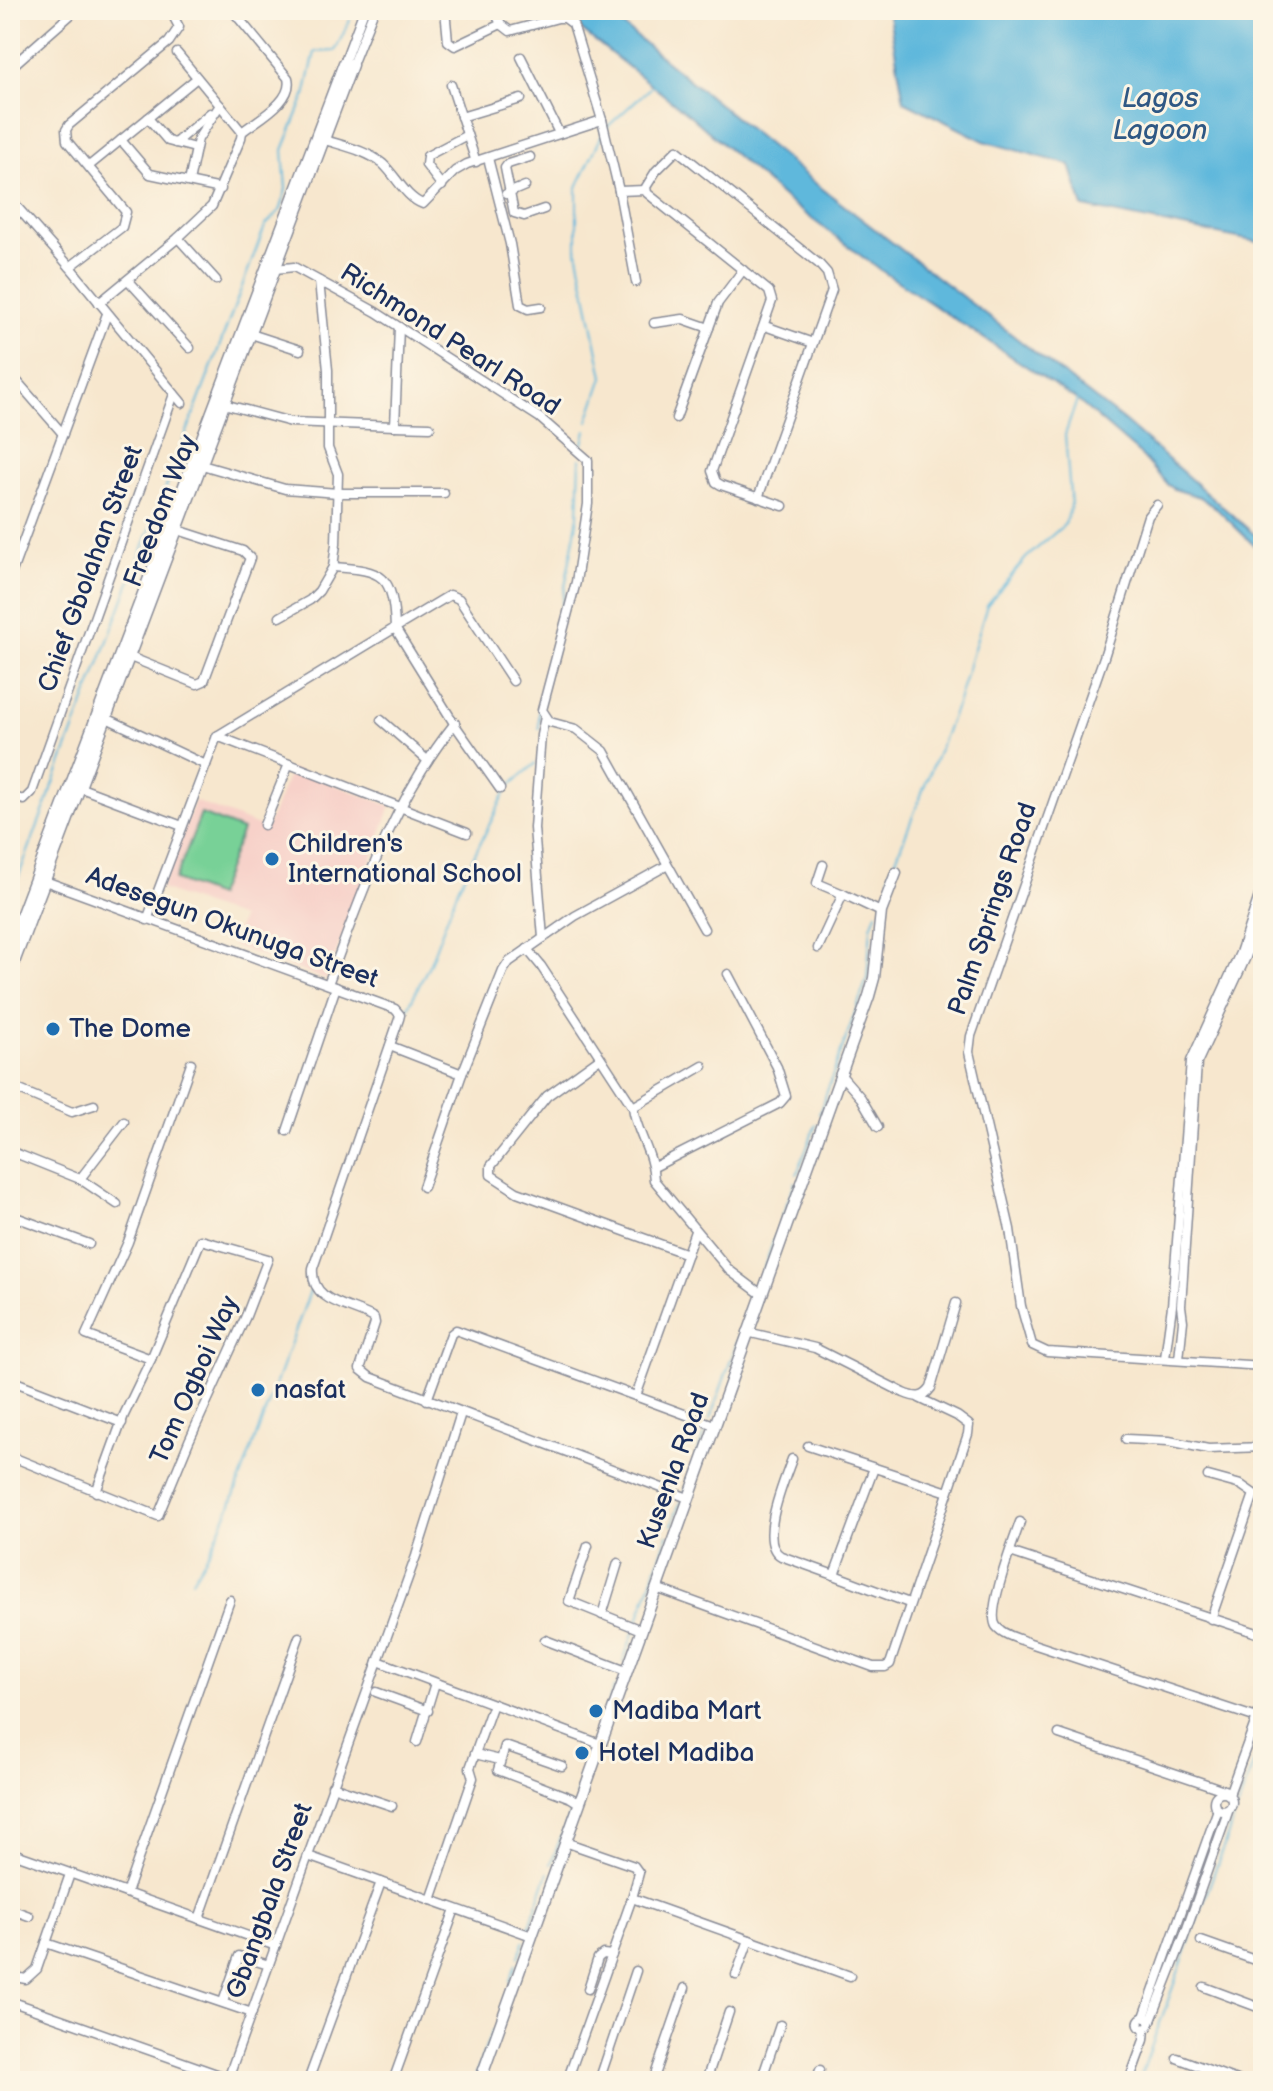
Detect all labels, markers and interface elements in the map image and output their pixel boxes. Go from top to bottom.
water label: Lagos Lagoon [1113,82,1207,147]
street label: Richmond Pearl Road [334,257,566,423]
street label: Freedom Way [118,430,204,592]
street label: Chief Gbolahan Street [32,441,150,697]
street label: Palm Springs Road [942,799,1044,1019]
place label: Children's International School [288,829,522,890]
marker: Children's International School [263,850,281,868]
street label: Adesegun Okunuga Street [82,861,382,995]
place label: The Dome [69,1014,191,1045]
marker: The Dome [44,1020,62,1038]
street label: Tom Ogboi Way [144,1291,246,1469]
place label: nasfat [274,1375,346,1406]
marker: nasfat [249,1381,267,1399]
street label: Kusenla Road [631,1389,717,1553]
place label: Madiba Mart [612,1696,761,1727]
marker: Madiba Mart [587,1702,605,1720]
place label: Hotel Madiba [598,1738,754,1769]
marker: Hotel Madiba [573,1744,591,1762]
street label: Gbangbala Street [220,1799,320,2003]

